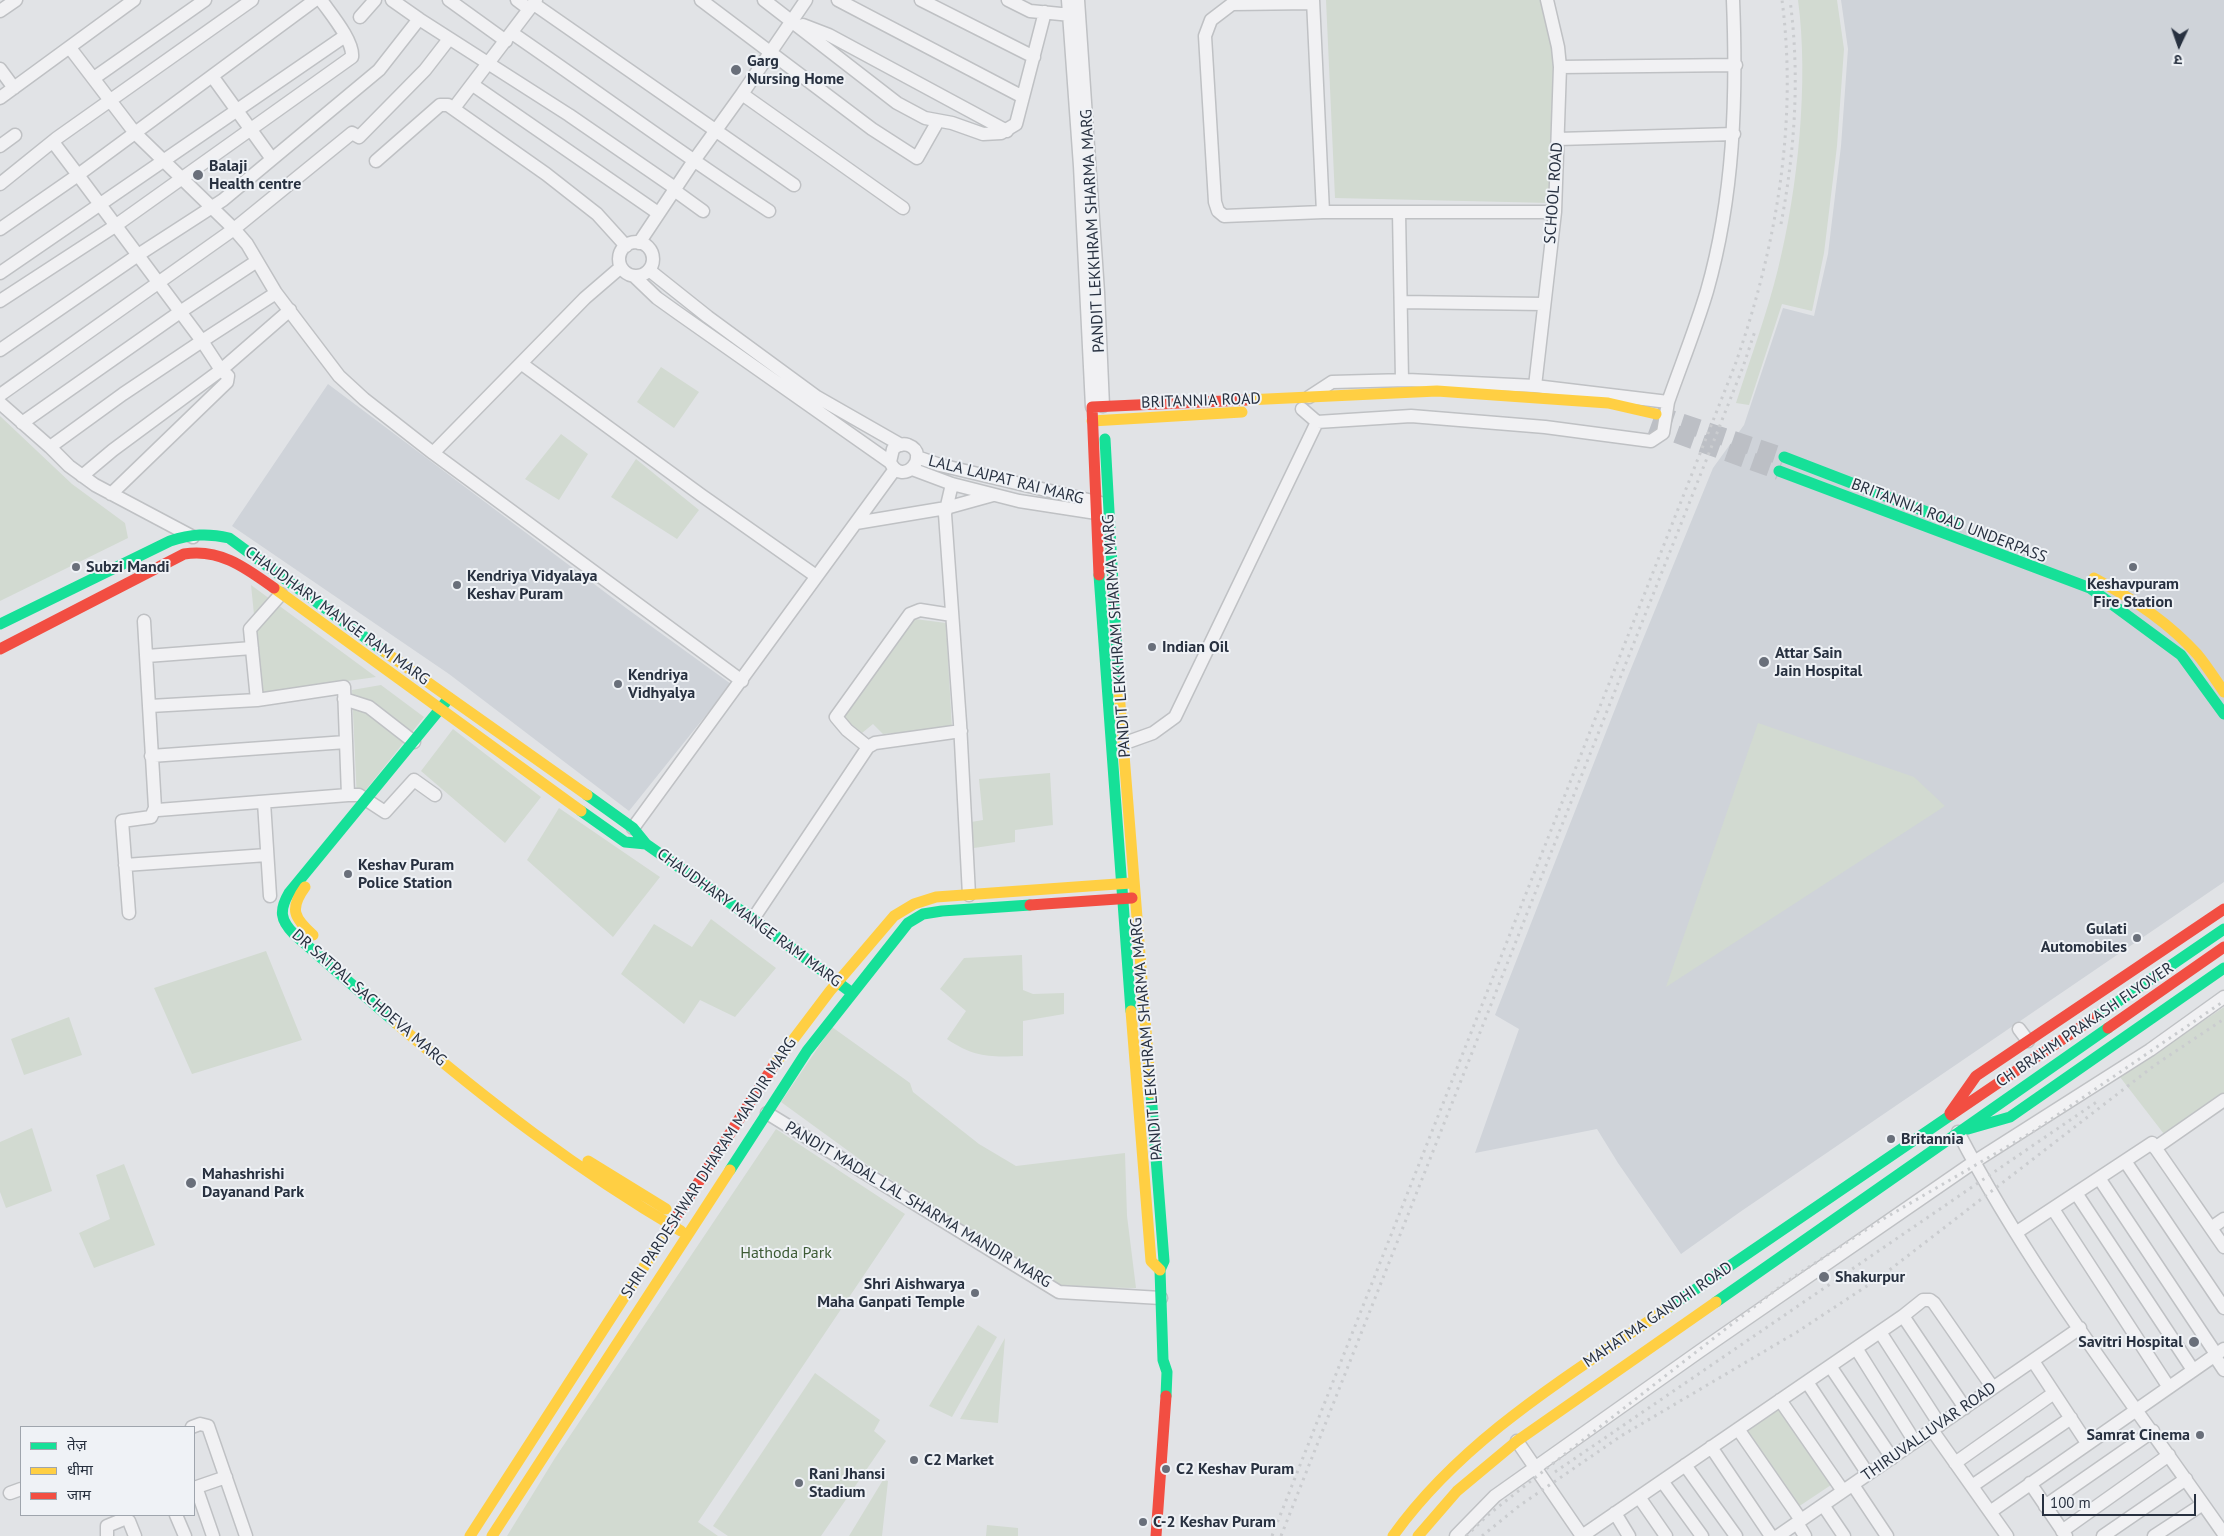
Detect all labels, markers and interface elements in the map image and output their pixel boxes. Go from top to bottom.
north arrow [2154,20,2204,70]
place label: Garg Nursing Home [747,51,844,89]
text: उ [2174,51,2183,69]
marker: Garg Nursing Home [729,63,743,77]
street label: PANDIT LEKKHRAM SHARMA MARG [1077,109,1109,353]
street label: SCHOOL ROAD [1541,141,1567,245]
place label: Balaji Health centre [209,156,301,194]
marker: Balaji Health centre [191,168,205,182]
street label: BRITANNIA ROAD [1141,389,1261,413]
street label: LALA LAJPAT RAI MARG [926,451,1086,509]
street label: BRITANNIA ROAD UNDERPASS [1848,475,2050,567]
street label: PANDIT LEKKHRAM SHARMA MARG [1099,514,1135,758]
street label: CHAUDHARY MANGE RAM MARG [241,543,433,689]
place label: Subzi Mandi [86,557,170,577]
marker: Subzi Mandi [70,561,82,573]
marker: Keshavpuram Fire Station [2127,561,2139,573]
place label: Kendriya Vidyalaya Keshav Puram [467,566,598,604]
place label: Keshavpuram Fire Station [2087,574,2179,612]
marker: Kendriya Vidyalaya Keshav Puram [451,579,463,591]
place label: Indian Oil [1162,637,1229,657]
marker: Indian Oil [1146,641,1158,653]
place label: Attar Sain Jain Hospital [1775,643,1862,681]
marker: Attar Sain Jain Hospital [1757,655,1771,669]
place label: Kendriya Vidhyalya [628,665,695,703]
marker: Kendriya Vidhyalya [612,678,624,690]
street label: CHAUDHARY MANGE RAM MARG [653,845,845,991]
place label: Keshav Puram Police Station [358,855,454,893]
marker: Keshav Puram Police Station [342,868,354,880]
street label: PANDIT LEKKHRAM SHARMA MARG [1127,917,1167,1161]
place label: Gulati Automobiles [2041,919,2127,957]
street label: DR SATPAL SACHDEVA MARG [288,926,450,1070]
marker: Gulati Automobiles [2131,932,2143,944]
street label: CH BRAHM PRAKASH FLYOVER [1993,958,2177,1092]
street label: SHRI PARDESHWAR DHARAM MANDIR MARG [617,1034,801,1302]
street label: PANDIT MADAL LAL SHARMA MANDIR MARG [781,1118,1055,1292]
place label: Britannia [1901,1129,1964,1149]
marker: Britannia [1885,1133,1897,1145]
place label: Mahashrishi Dayanand Park [202,1164,304,1202]
marker: Mahashrishi Dayanand Park [184,1176,198,1190]
park label: Hathoda Park [740,1243,832,1263]
street label: MAHATMA GANDHI ROAD [1580,1258,1736,1372]
place label: Shakurpur [1835,1267,1905,1287]
marker: Shakurpur [1817,1270,1831,1284]
place label: Shri Aishwarya Maha Ganpati Temple [817,1274,965,1312]
marker: Shri Aishwarya Maha Ganpati Temple [969,1287,981,1299]
place label: Savitri Hospital [2078,1332,2183,1352]
marker: Savitri Hospital [2187,1335,2201,1349]
street label: THIRUVALLUVAR ROAD [1858,1378,2000,1486]
place label: Samrat Cinema [2087,1425,2190,1445]
legend [20,1426,195,1516]
marker: Samrat Cinema [2194,1429,2206,1441]
text: तेज़ [67,1435,87,1454]
place label: C2 Market [924,1450,994,1470]
marker: C2 Market [908,1454,920,1466]
place label: C2 Keshav Puram [1176,1459,1294,1479]
text: धीमा [67,1460,93,1479]
marker: C2 Keshav Puram [1160,1463,1172,1475]
place label: Rani Jhansi Stadium [809,1464,885,1502]
marker: Rani Jhansi Stadium [793,1477,805,1489]
scale bar [2044,1484,2198,1516]
text: जाम [67,1485,91,1504]
text: 100 m [2050,1493,2091,1512]
place label: C-2 Keshav Puram [1153,1512,1276,1532]
marker: C-2 Keshav Puram [1137,1516,1149,1528]

